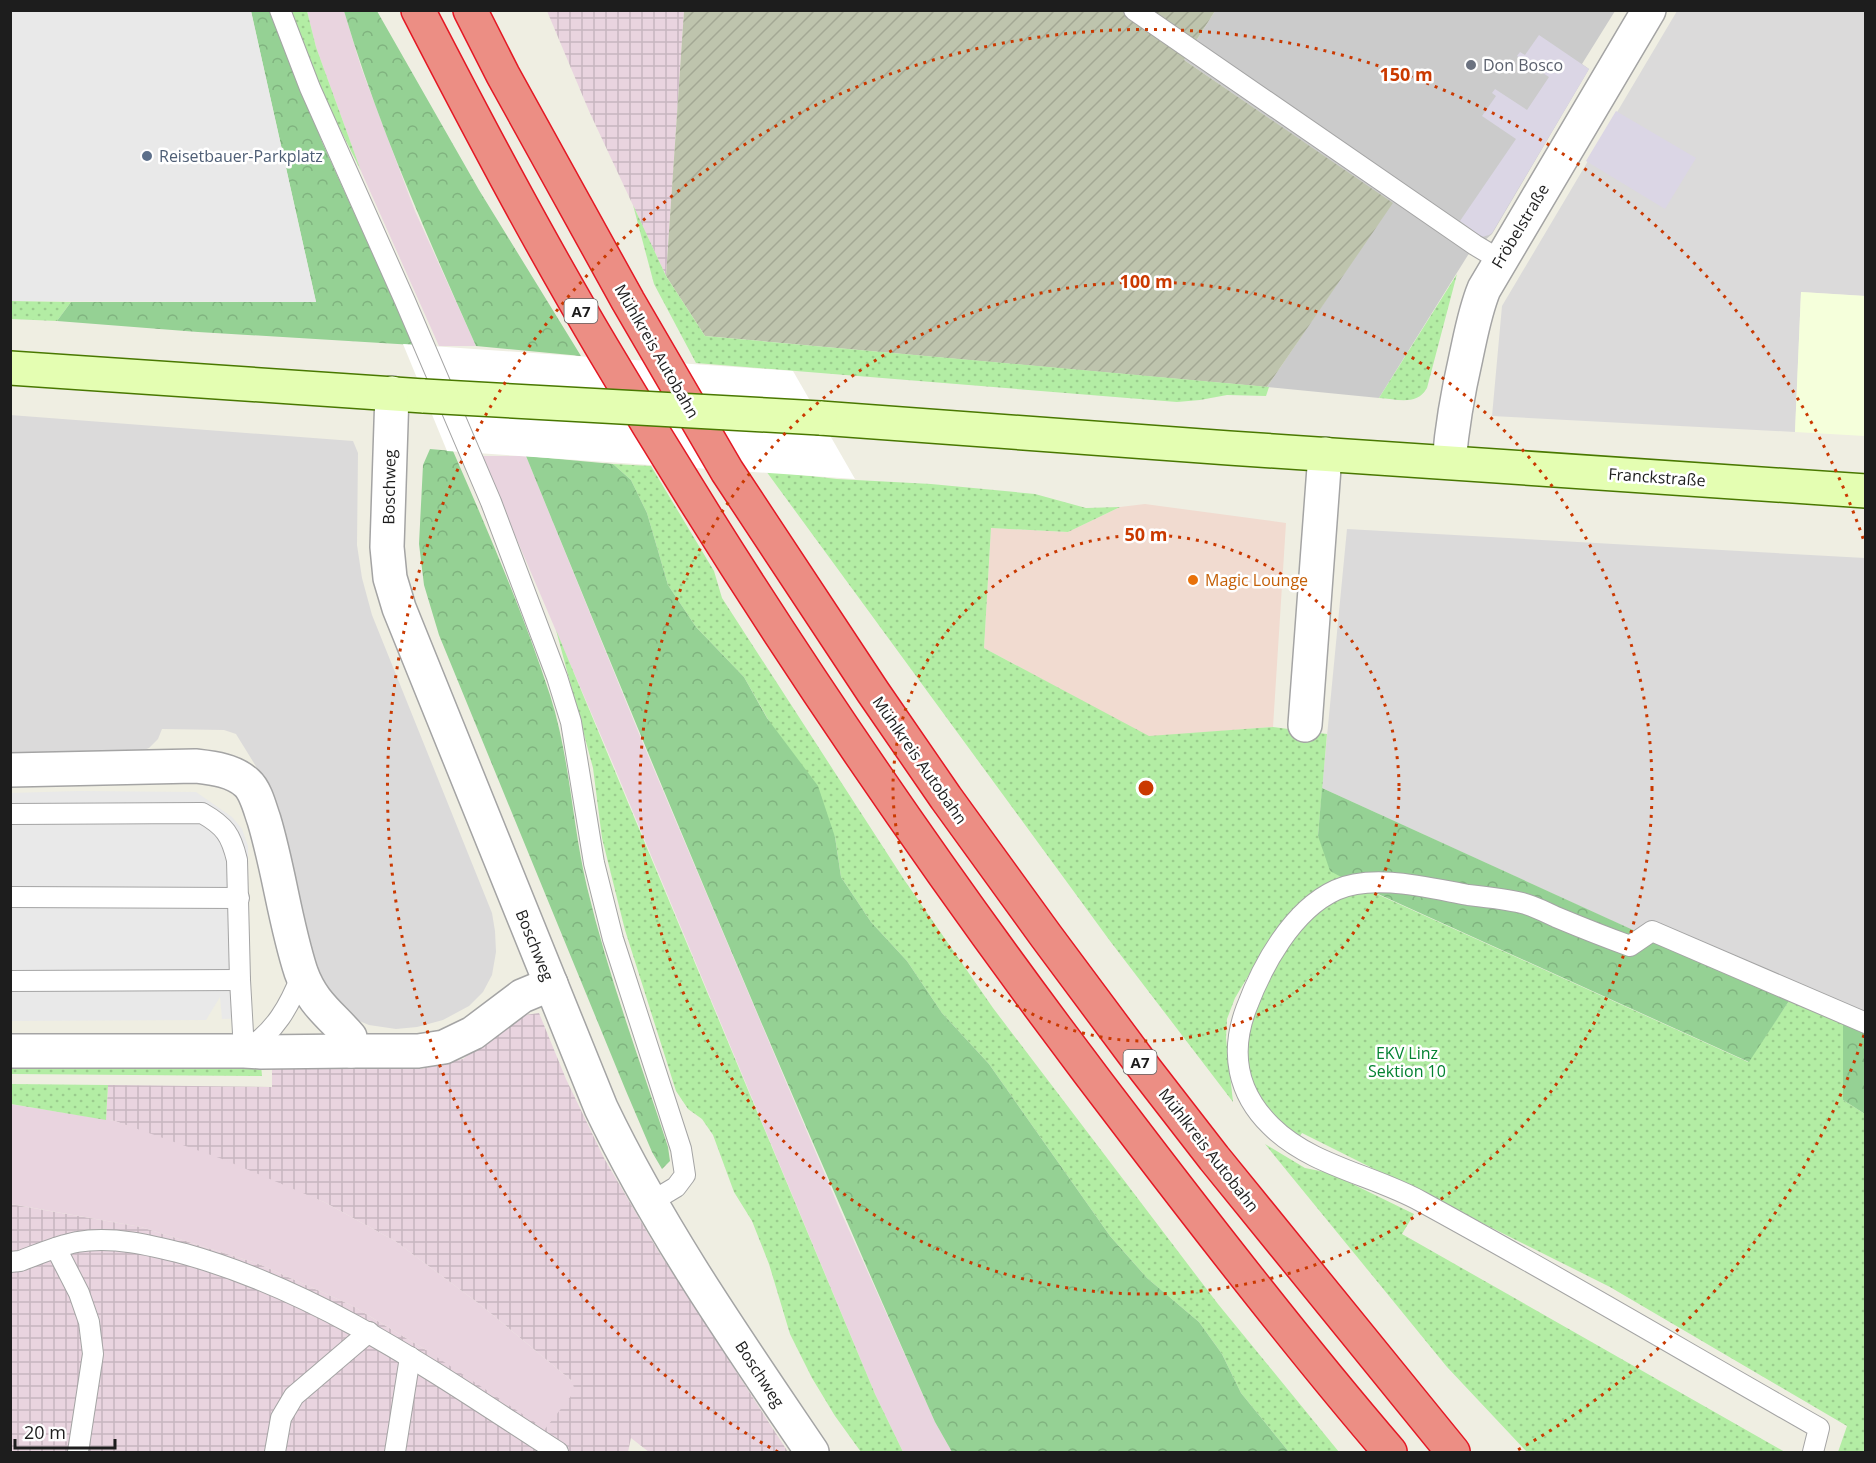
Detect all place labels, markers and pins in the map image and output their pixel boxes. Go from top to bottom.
place label: Don Bosco [1483,54,1563,76]
marker: Don Bosco [1464,58,1478,72]
place label: Reisetbauer-Parkplatz [159,145,323,167]
marker: Reisetbauer-Parkplatz [140,149,154,163]
place label: Magic Lounge [1205,569,1308,591]
marker: Magic Lounge [1186,573,1200,587]
centre of rings [1136,778,1156,798]

